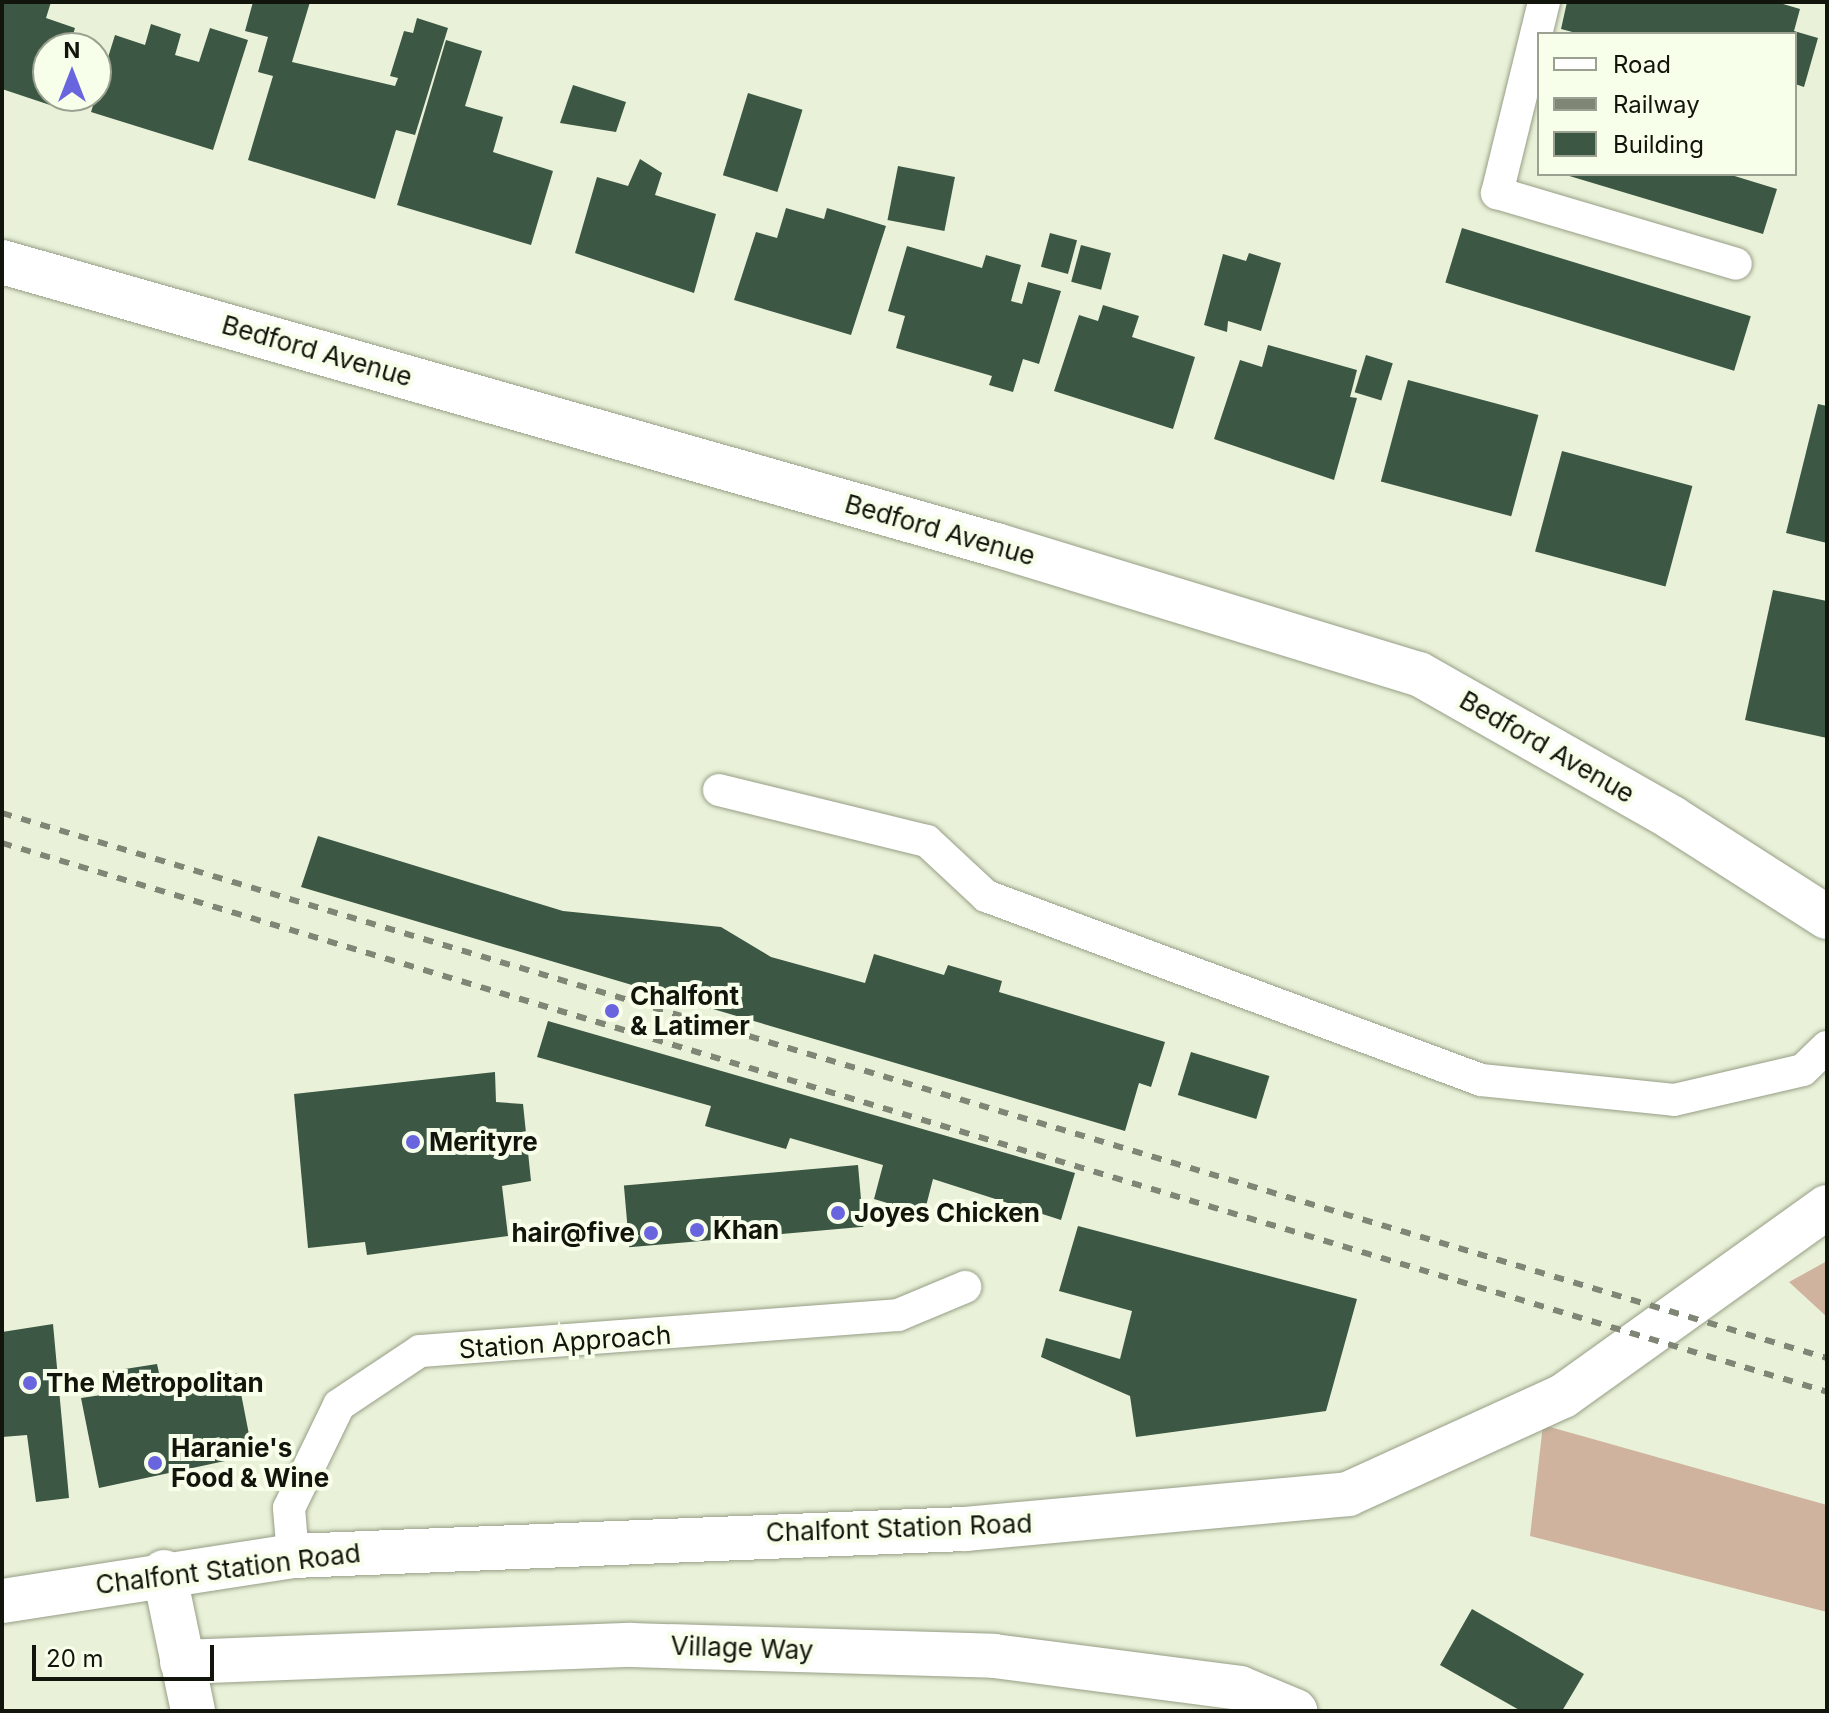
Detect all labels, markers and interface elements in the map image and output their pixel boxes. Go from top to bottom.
north arrow [32,32,112,112]
legend [1537,32,1797,176]
text: N [64,37,80,63]
text: Road [1613,50,1671,79]
text: Railway [1613,90,1700,119]
text: Building [1613,130,1704,159]
street label: Bedford Avenue [218,309,416,393]
street label: Bedford Avenue [841,488,1039,572]
street label: Bedford Avenue [1454,684,1640,810]
place label: Chalfont & Latimer [630,980,750,1042]
marker: Chalfont & Latimer [601,1000,623,1022]
place label: Merityre [429,1126,538,1158]
marker: Merityre [404,1133,422,1151]
place label: Joyes Chicken [854,1197,1040,1229]
marker: Joyes Chicken [829,1204,847,1222]
place label: Khan [713,1214,779,1246]
place label: hair@five [511,1217,635,1249]
marker: Khan [688,1221,706,1239]
marker: hair@five [642,1224,660,1242]
street label: Station Approach [458,1319,672,1365]
place label: The Metropolitan [46,1367,264,1399]
marker: The Metropolitan [21,1374,39,1392]
place label: Haranie's Food & Wine [171,1432,329,1494]
marker: Haranie's Food & Wine [146,1454,164,1472]
street label: Chalfont Station Road [765,1508,1033,1548]
street label: Chalfont Station Road [94,1537,362,1601]
scale bar [36,1629,218,1679]
street label: Village Way [670,1630,814,1666]
text: 20 m [46,1644,104,1673]

